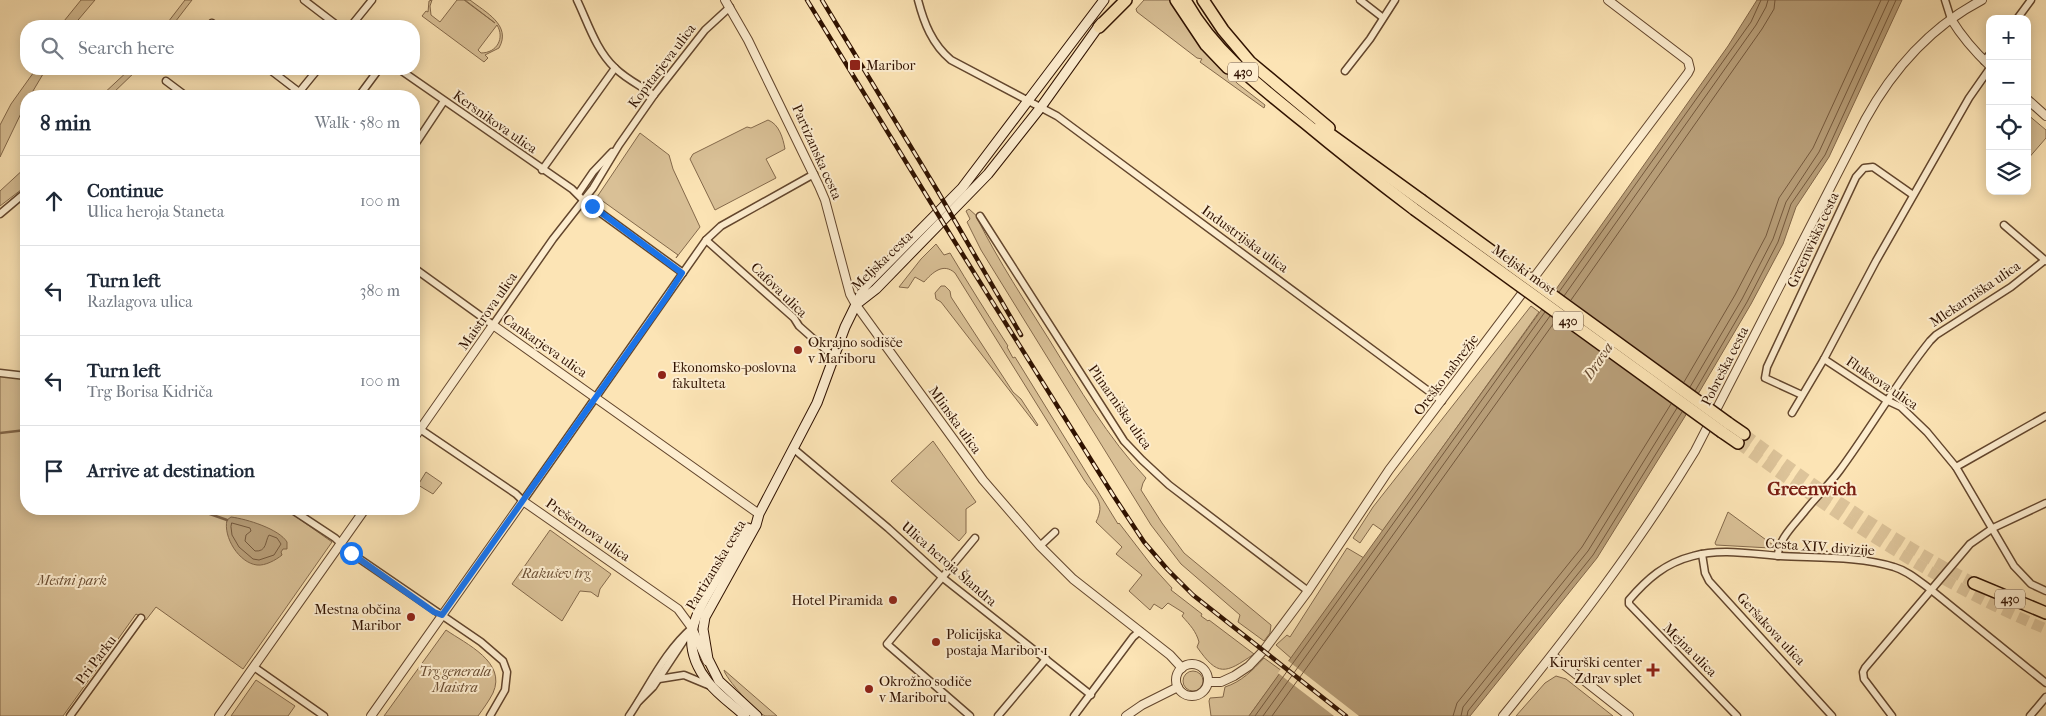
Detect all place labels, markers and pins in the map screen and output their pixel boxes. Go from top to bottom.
place label: Maribor [866,57,916,74]
marker: Maribor [848,58,862,72]
place label: Okrajno sodišče v Mariboru [808,334,903,367]
marker: Okrajno sodišče v Mariboru [792,344,804,356]
place label: Ekonomsko-poslovna fakulteta [672,359,797,392]
marker: Ekonomsko-poslovna fakulteta [656,369,668,381]
place label: Hotel Piramida [792,592,884,609]
marker: Hotel Piramida [887,594,899,606]
place label: Mestna občina Maribor [314,601,402,634]
marker: Mestna občina Maribor [405,611,417,623]
place label: Policijska postaja Maribor 1 [945,626,1048,659]
marker: Policijska postaja Maribor 1 [930,636,942,648]
place label: Kirurški center Zdrav splet [1549,654,1642,687]
marker: Kirurški center Zdrav splet [1646,663,1660,677]
place label: Okrožno sodiče v Mariboru [879,673,972,706]
marker: Okrožno sodiče v Mariboru [863,683,875,695]

